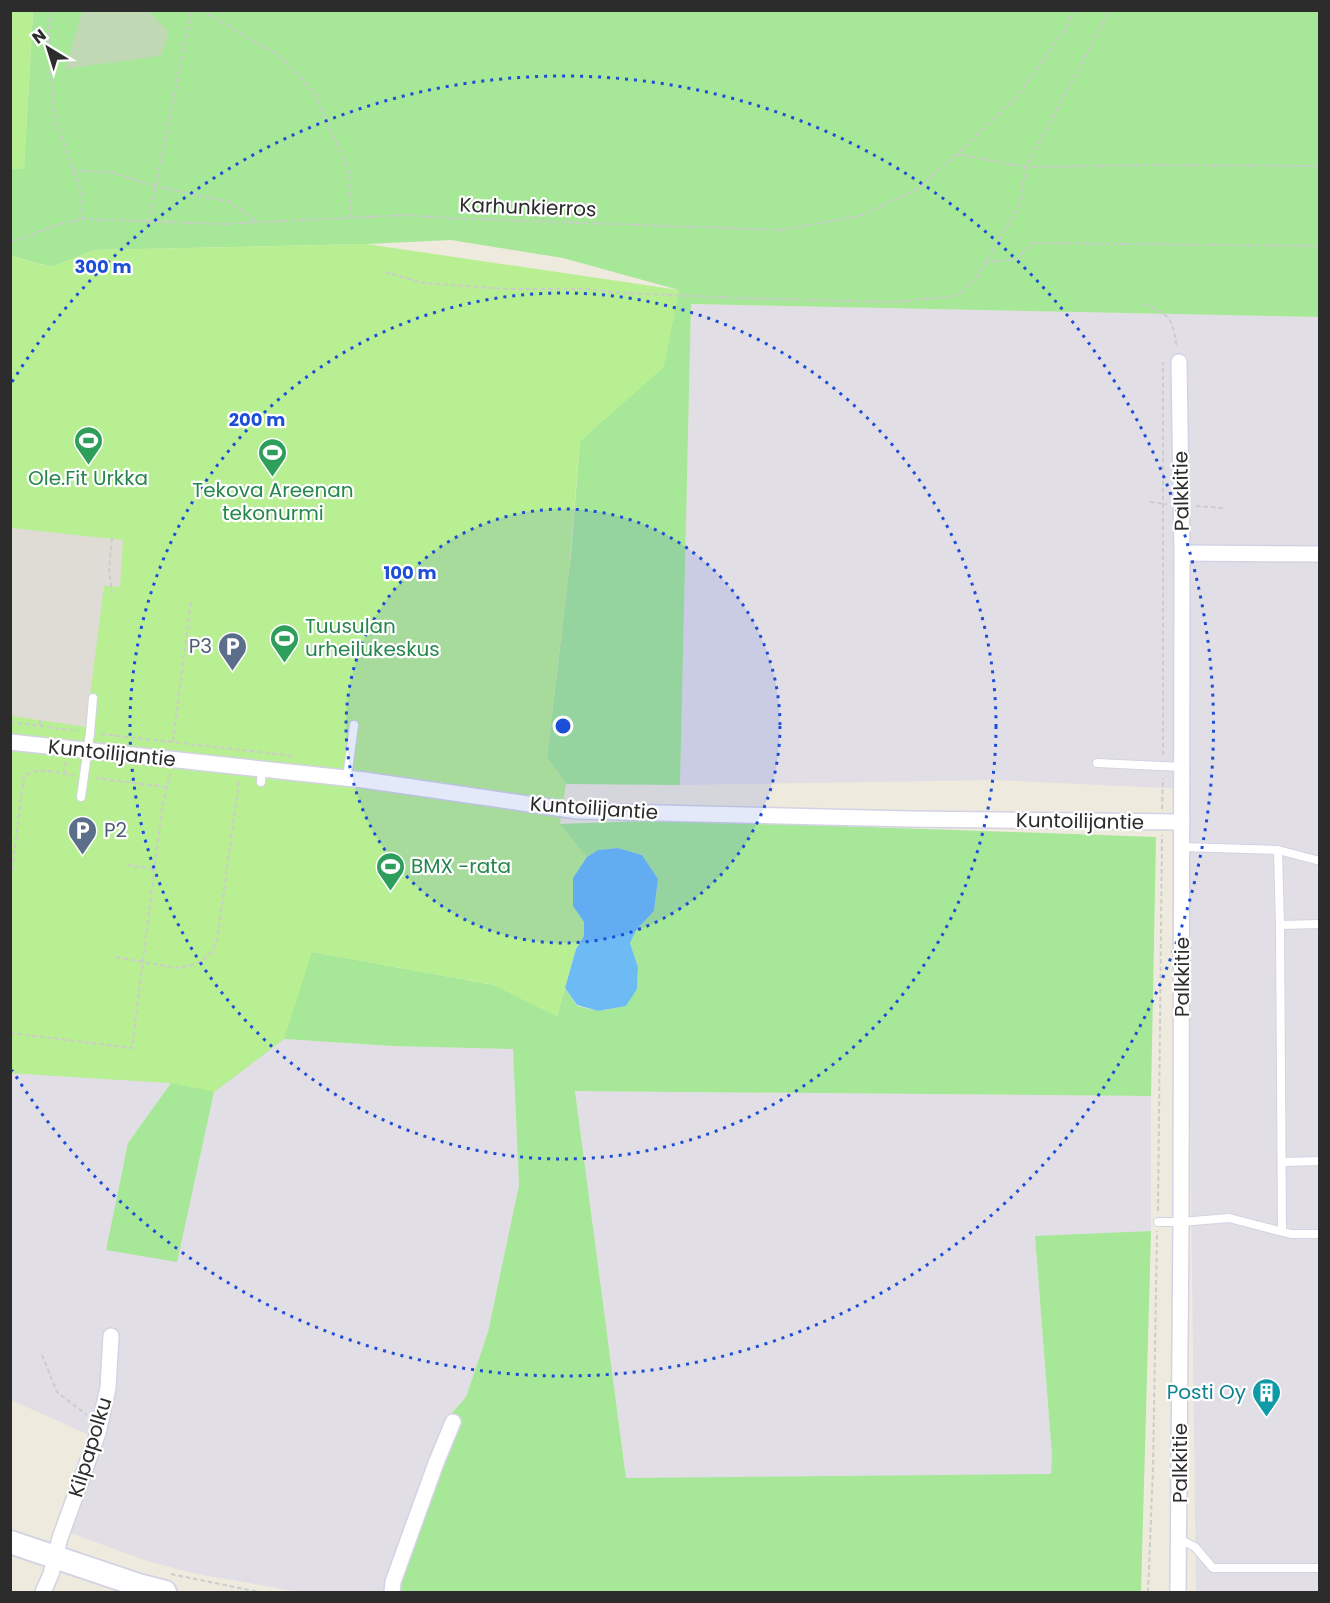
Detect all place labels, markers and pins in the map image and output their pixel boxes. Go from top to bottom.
sports icon: Ole.Fit Urkka [72,424,104,466]
sports icon: Tekova Areenan tekonurmi [257,436,289,478]
place label: Ole.Fit Urkka [28,464,148,492]
place label: Tekova Areenan tekonurmi [192,476,354,527]
place label: Tuusulan urheilukeskus [305,612,440,663]
sports icon: Tuusulan urheilukeskus [268,622,300,664]
parking icon: P3 [217,630,249,672]
place label: P3 [189,632,212,660]
centre of rings [553,716,573,736]
parking icon: P2 [67,814,99,856]
place label: P2 [104,816,127,844]
sports icon: BMX -rata [374,850,406,892]
place label: BMX -rata [411,852,511,880]
building icon: Posti Oy [1251,1376,1283,1418]
place label: Posti Oy [1167,1378,1246,1406]

